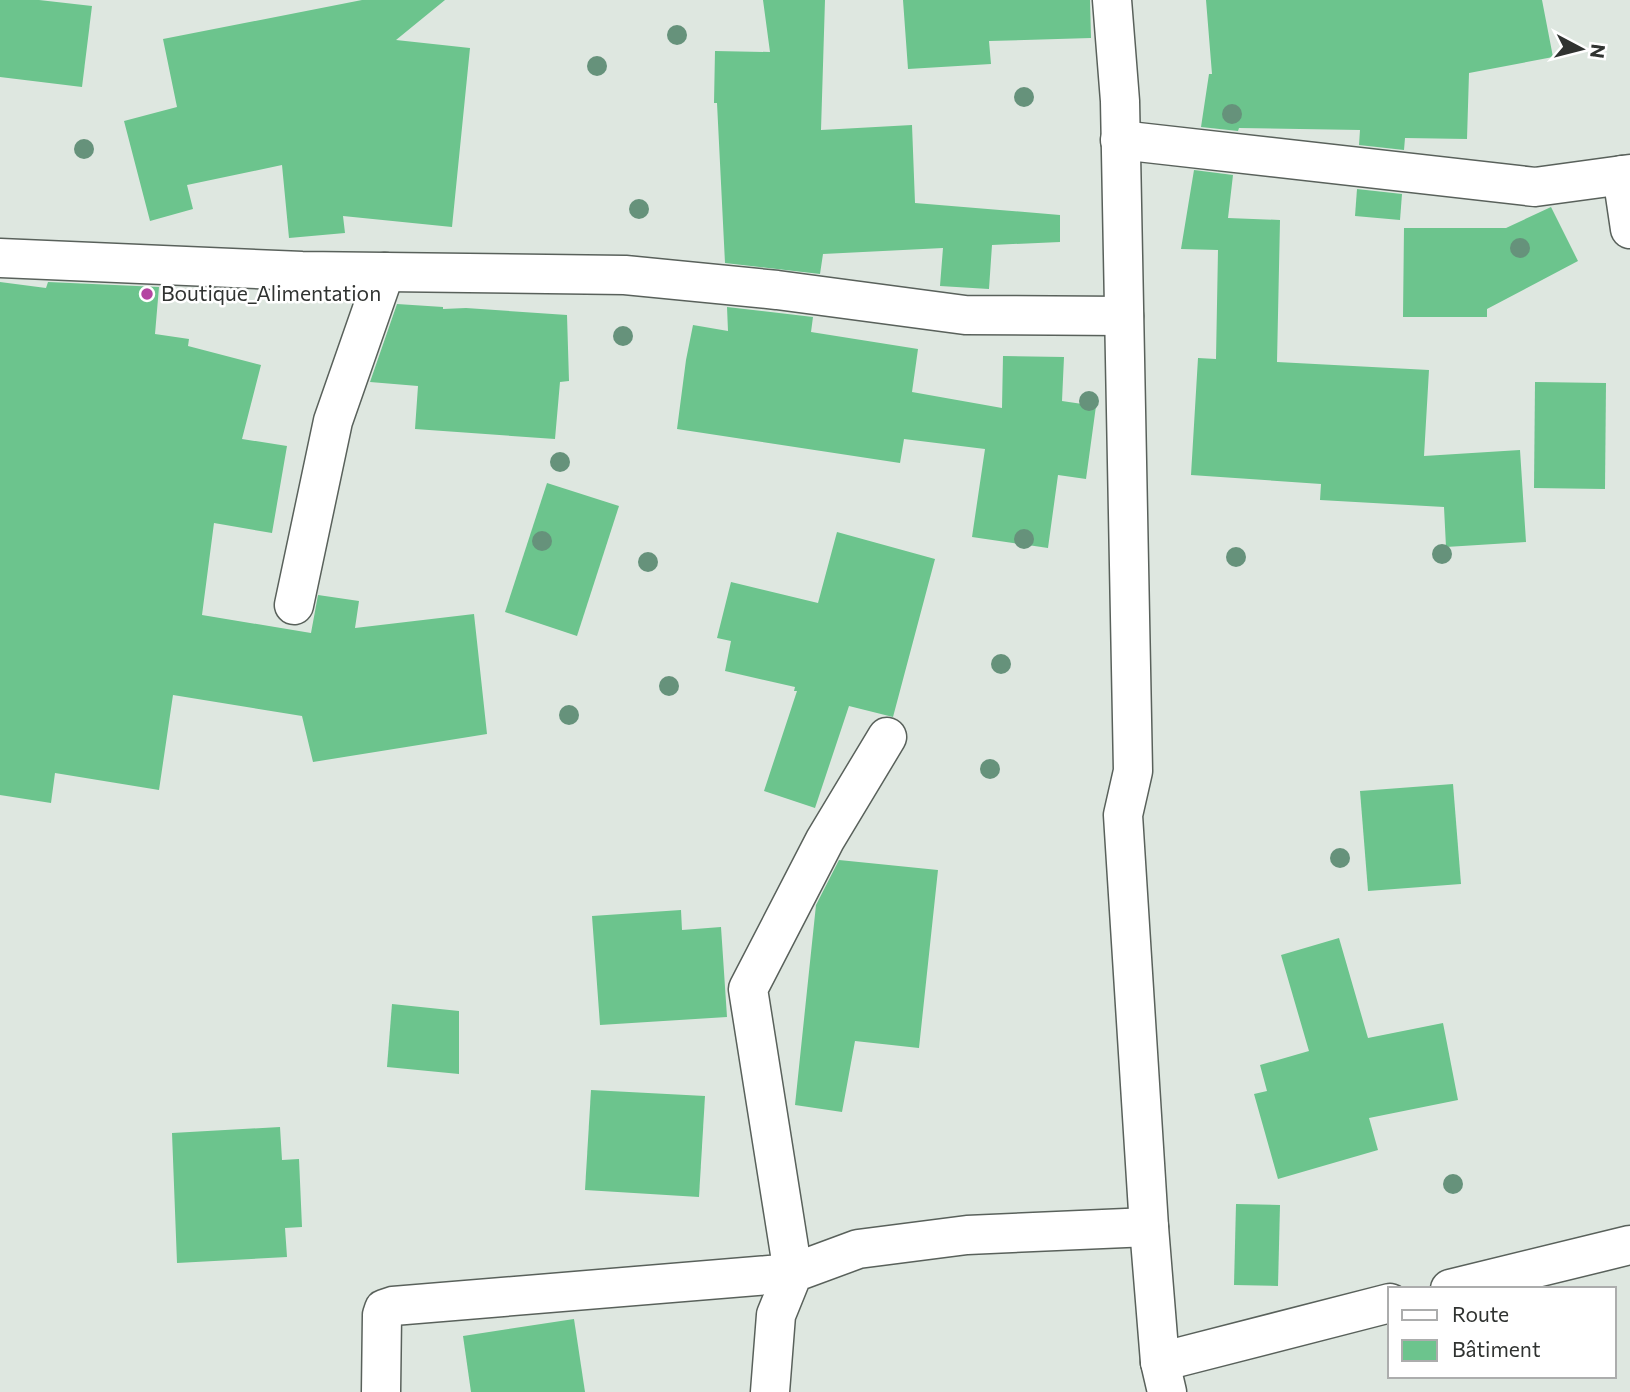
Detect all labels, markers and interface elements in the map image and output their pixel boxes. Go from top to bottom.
north arrow [1546,14,1616,84]
text: N [1586,43,1611,60]
place label: Boutique_Alimentation [161,280,381,305]
marker: Boutique_Alimentation [139,286,155,302]
legend [1388,1287,1616,1378]
text: Route [1452,1301,1509,1326]
text: Bâtiment [1452,1336,1541,1361]

